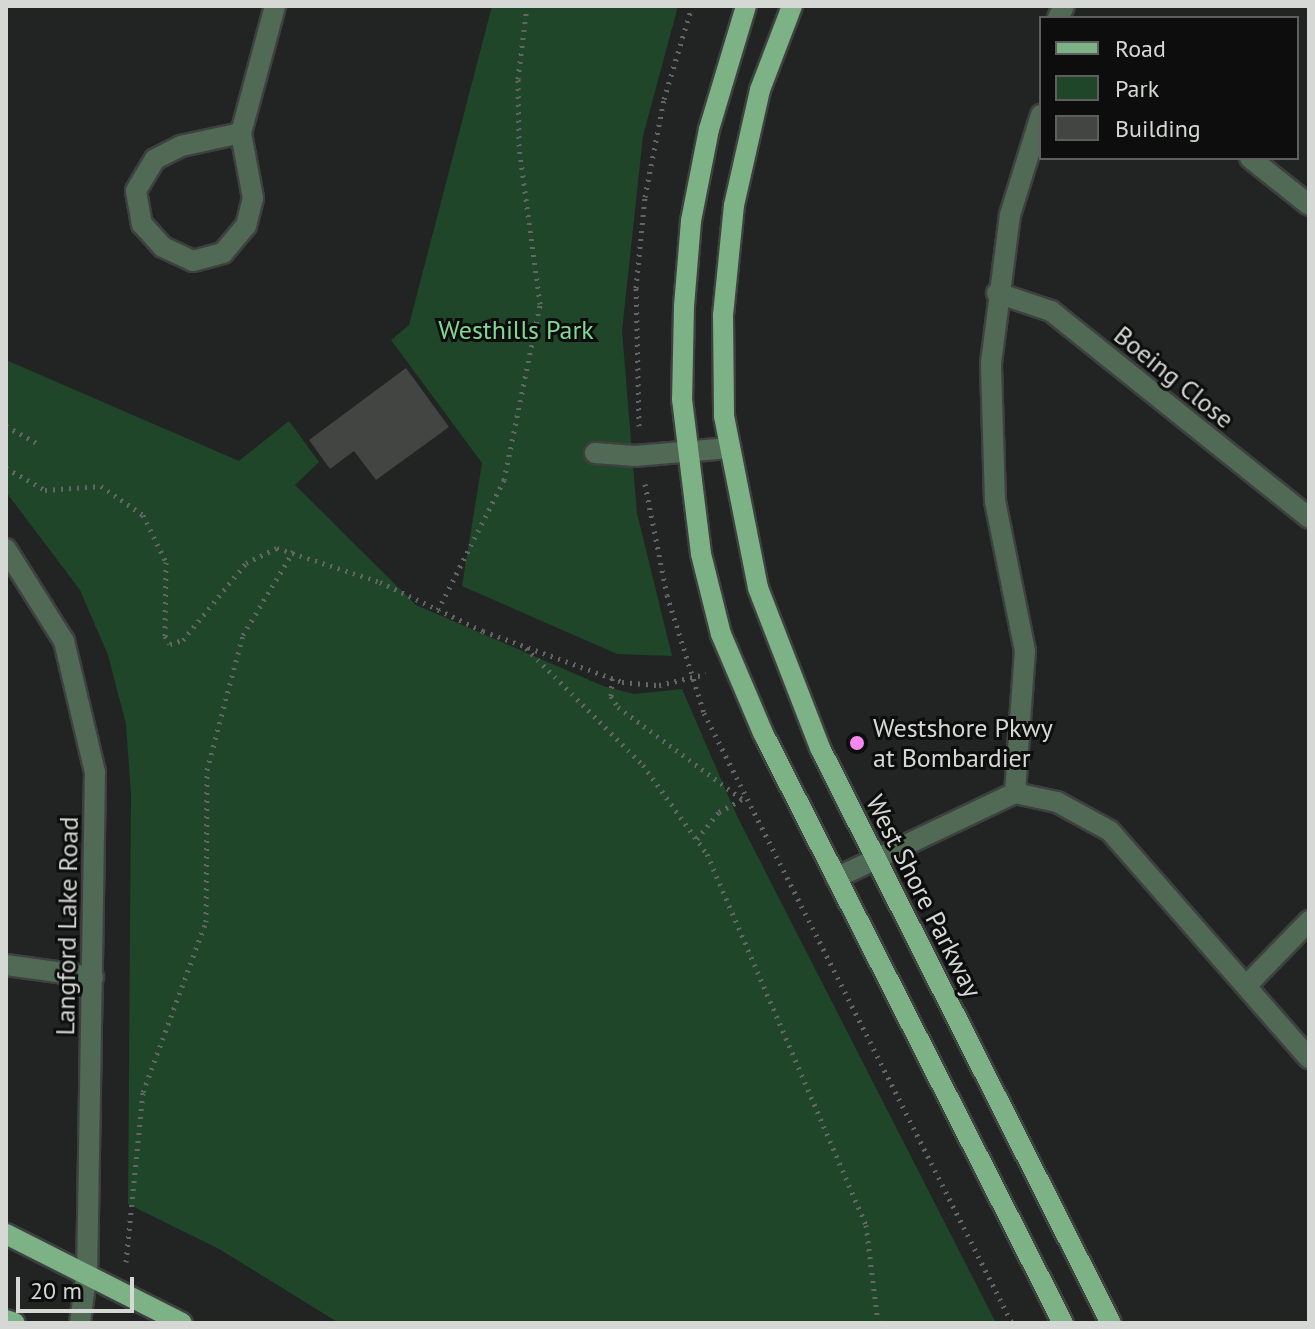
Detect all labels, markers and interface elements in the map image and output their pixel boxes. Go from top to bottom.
legend [1039,16,1299,160]
text: Road [1115,33,1166,64]
text: Park [1115,73,1159,104]
text: Building [1115,113,1201,144]
park label: Westhills Park [438,314,594,346]
street label: Boeing Close [1108,319,1240,435]
place label: Westshore Pkwy at Bombardier [873,712,1053,774]
marker: Westshore Pkwy at Bombardier [848,734,866,752]
street label: West Shore Parkway [859,789,989,1003]
street label: Langford Lake Road [49,816,85,1036]
scale bar [20,1261,138,1311]
text: 20 m [30,1275,82,1306]

